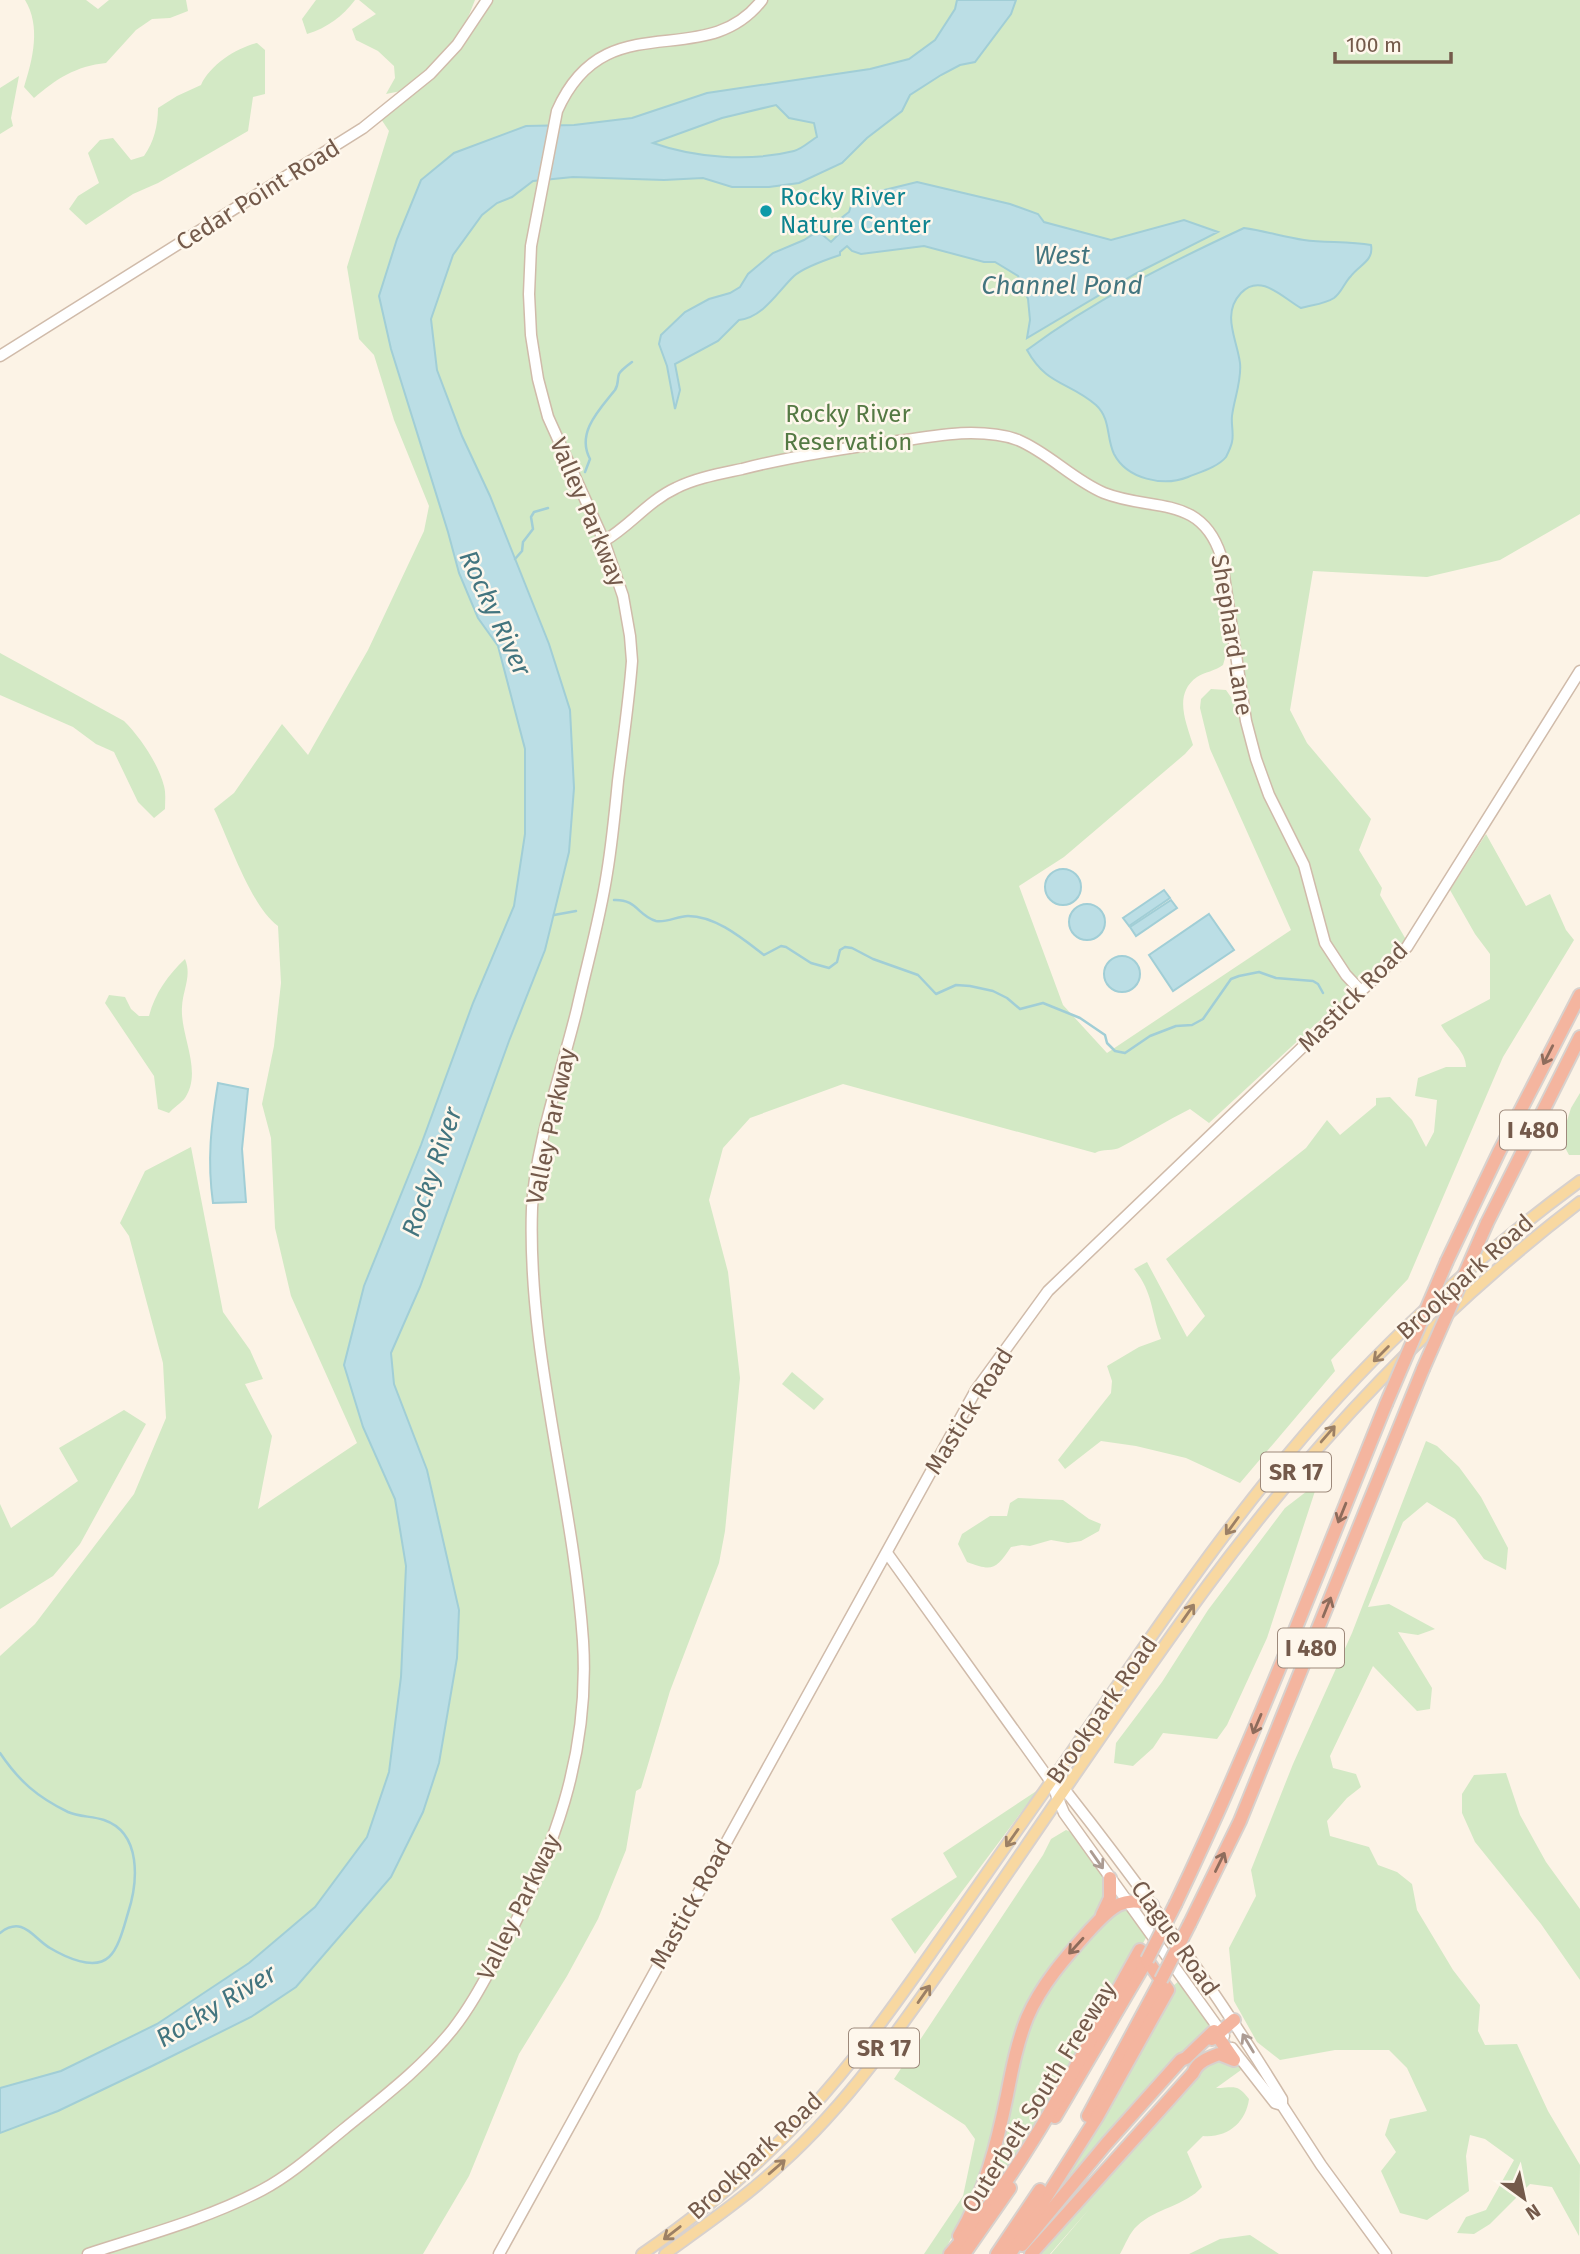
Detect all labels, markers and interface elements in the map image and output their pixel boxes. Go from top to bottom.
scale bar [1335,21,1450,65]
text: 100 m [1346,32,1402,58]
street label: Cedar Point Road [171,133,345,257]
place label: Rocky River Nature Center [780,183,932,239]
marker: Rocky River Nature Center [758,203,774,219]
water label: West Channel Pond [981,240,1143,301]
park label: Rocky River Reservation [784,400,912,456]
street label: Valley Parkway [544,433,632,591]
water label: Rocky River [452,545,538,682]
street label: Shephard Lane [1205,552,1259,718]
street label: Mastick Road [1292,936,1414,1058]
one-way arrow [1540,1044,1554,1065]
street label: Valley Parkway [521,1045,581,1207]
water label: Rocky River [395,1102,469,1241]
road number: I 480 [1500,1110,1566,1149]
street label: Brookpark Road [1391,1208,1539,1346]
street label: Mastick Road [919,1343,1019,1479]
one-way arrow [1372,1345,1389,1362]
one-way arrow [1320,1425,1336,1443]
road number: SR 17 [1261,1452,1331,1492]
one-way arrow [1335,1501,1348,1523]
one-way arrow [1225,1516,1239,1535]
one-way arrow [1322,1597,1335,1618]
one-way arrow [1181,1604,1195,1623]
road number: I 480 [1278,1628,1344,1667]
street label: Brookpark Road [1041,1631,1163,1789]
one-way arrow [1250,1713,1263,1734]
one-way arrow [1005,1828,1019,1847]
street label: Valley Parkway [472,1829,567,1985]
street label: Mastick Road [644,1834,738,1974]
one-way arrow [1090,1850,1105,1869]
one-way arrow [1214,1852,1227,1873]
street label: Clague Road [1125,1875,1225,2001]
one-way arrow [1068,1937,1084,1955]
water label: Rocky River [150,1957,283,2054]
street label: Outerbelt South Freeway [956,1976,1122,2218]
one-way arrow [917,1985,931,2004]
road number: SR 17 [849,2028,919,2068]
one-way arrow [1240,2034,1254,2054]
street label: Brookpark Road [682,2086,828,2226]
one-way arrow [768,2159,786,2175]
north arrow [1489,2163,1559,2233]
text: N [1521,2199,1545,2225]
one-way arrow [663,2225,681,2240]

